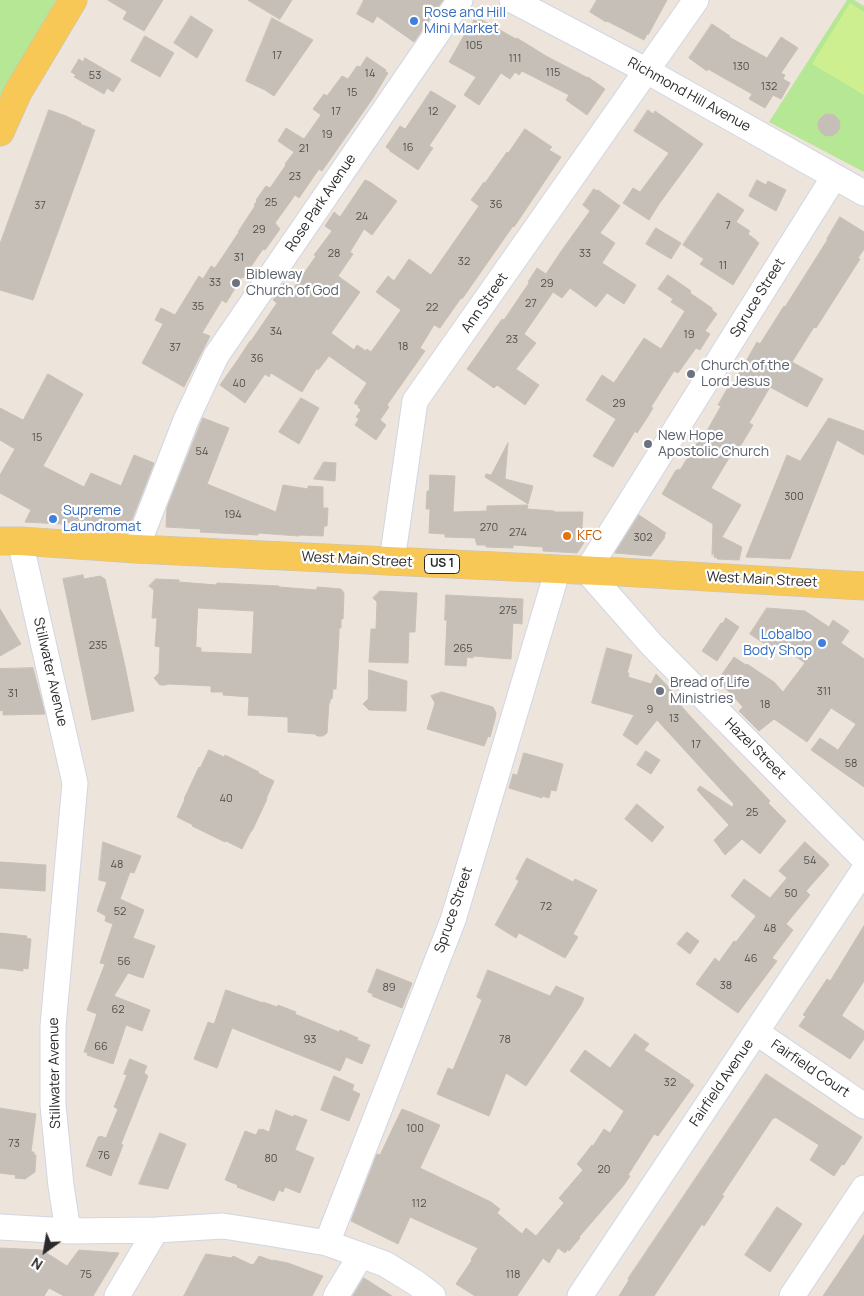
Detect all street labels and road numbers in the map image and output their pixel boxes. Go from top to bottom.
street label: Richmond Hill Avenue [625,54,753,136]
street label: Rose Park Avenue [282,151,360,255]
street label: Spruce Street [727,255,789,341]
street label: Ann Street [458,270,512,336]
street label: West Main Street [301,549,413,571]
road number: US 1 [424,554,460,574]
street label: West Main Street [706,569,818,591]
street label: Stillwater Avenue [29,616,71,728]
street label: Hazel Street [721,715,789,783]
street label: Spruce Street [431,865,477,955]
street label: Stillwater Avenue [46,1017,64,1129]
street label: Fairfield Avenue [687,1036,757,1130]
street label: Fairfield Court [768,1037,852,1101]

